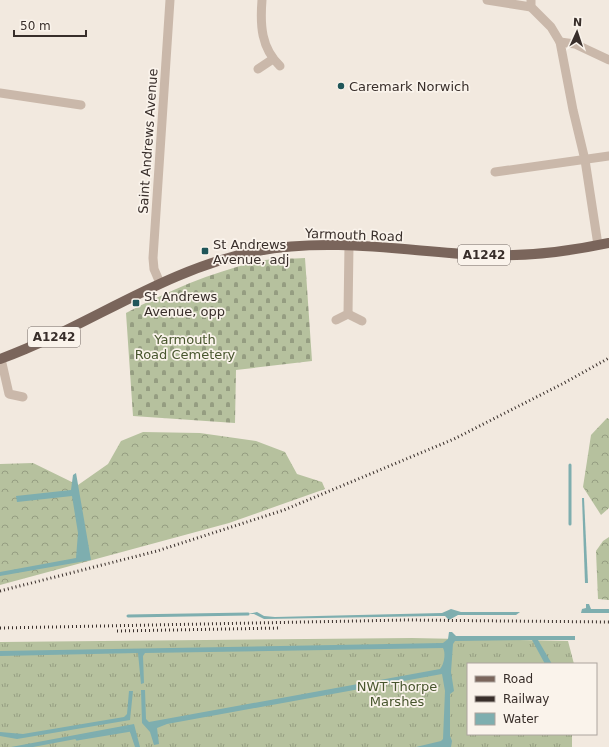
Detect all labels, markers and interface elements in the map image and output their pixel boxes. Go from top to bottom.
scale bar [14,12,86,38]
north arrow [557,12,597,52]
text: N [573,16,582,29]
text: 50 m [20,19,51,33]
street label: Saint Andrews Avenue [135,68,161,214]
place label: Caremark Norwich [349,79,469,94]
marker: Caremark Norwich [336,81,346,91]
street label: Yarmouth Road [304,226,403,244]
place label: St Andrews Avenue, adj [213,237,289,267]
road number: A1242 [458,245,510,265]
marker: St Andrews Avenue, adj [200,246,210,256]
place label: St Andrews Avenue, opp [144,289,225,319]
marker: St Andrews Avenue, opp [131,298,141,308]
road number: A1242 [28,327,80,347]
park label: Yarmouth Road Cemetery [135,332,236,362]
legend [467,663,597,735]
text: Road [503,672,533,686]
park label: NWT Thorpe Marshes [357,679,437,709]
text: Railway [503,692,549,706]
text: Water [503,712,539,726]

